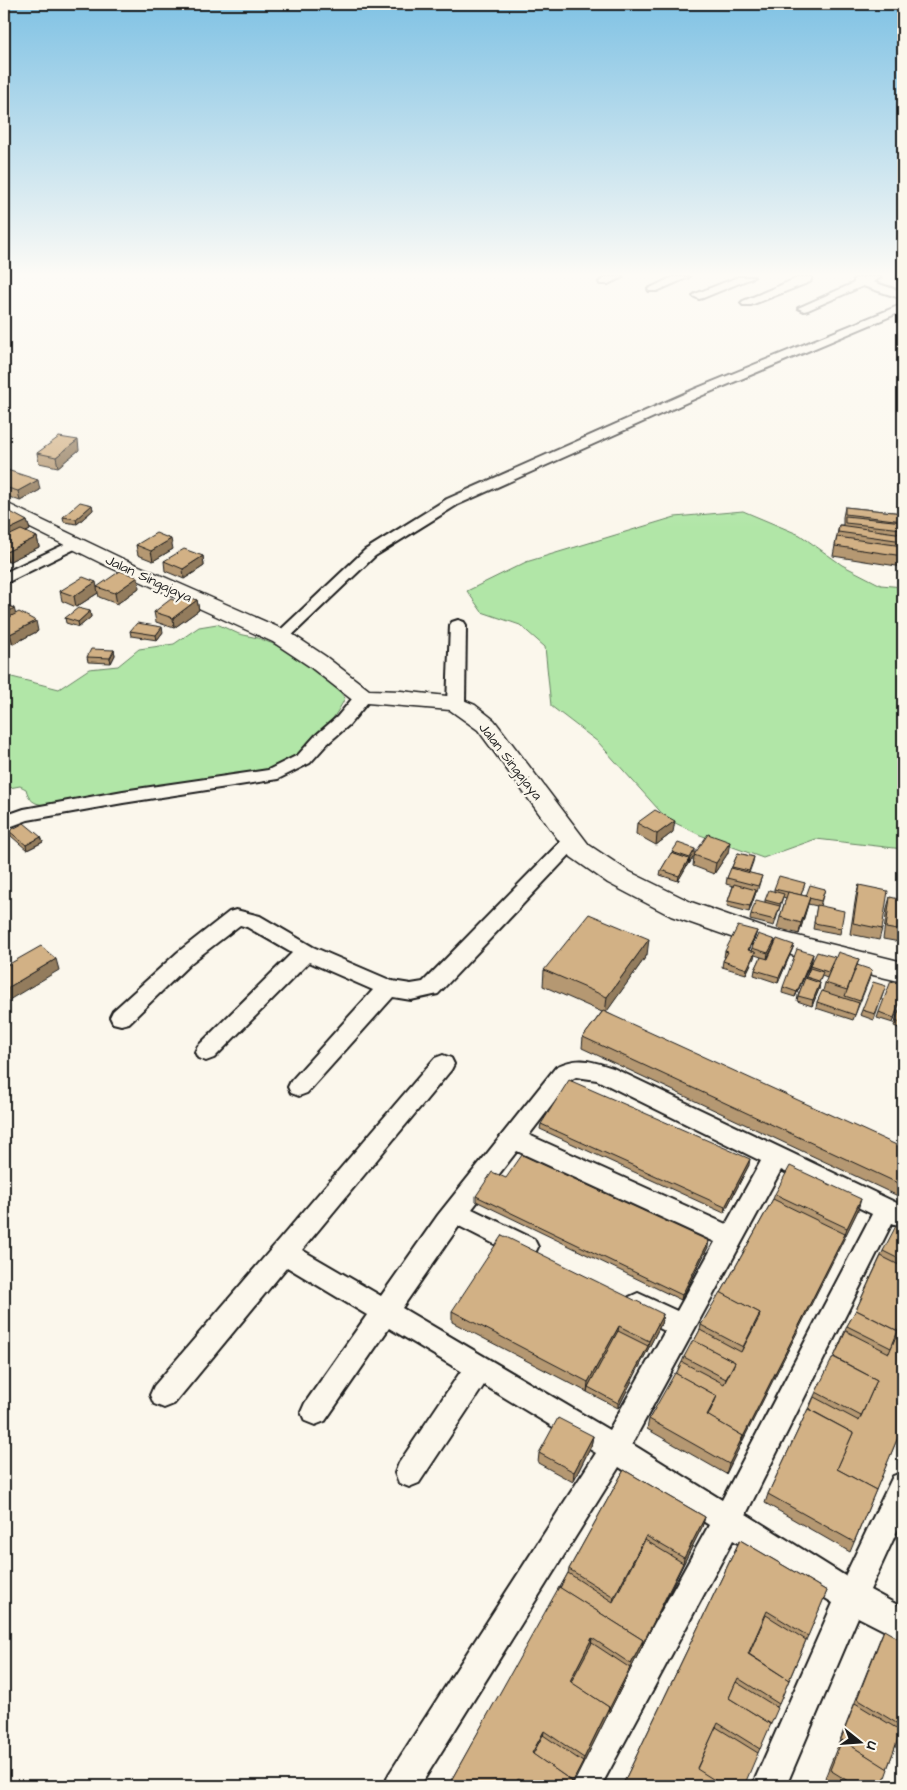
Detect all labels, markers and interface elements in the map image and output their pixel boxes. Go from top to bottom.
street label: Jalan Singajaya [102,550,195,608]
street label: Jalan Singajaya [474,719,547,805]
north arrow [834,1718,884,1768]
text: U [861,1739,882,1752]

